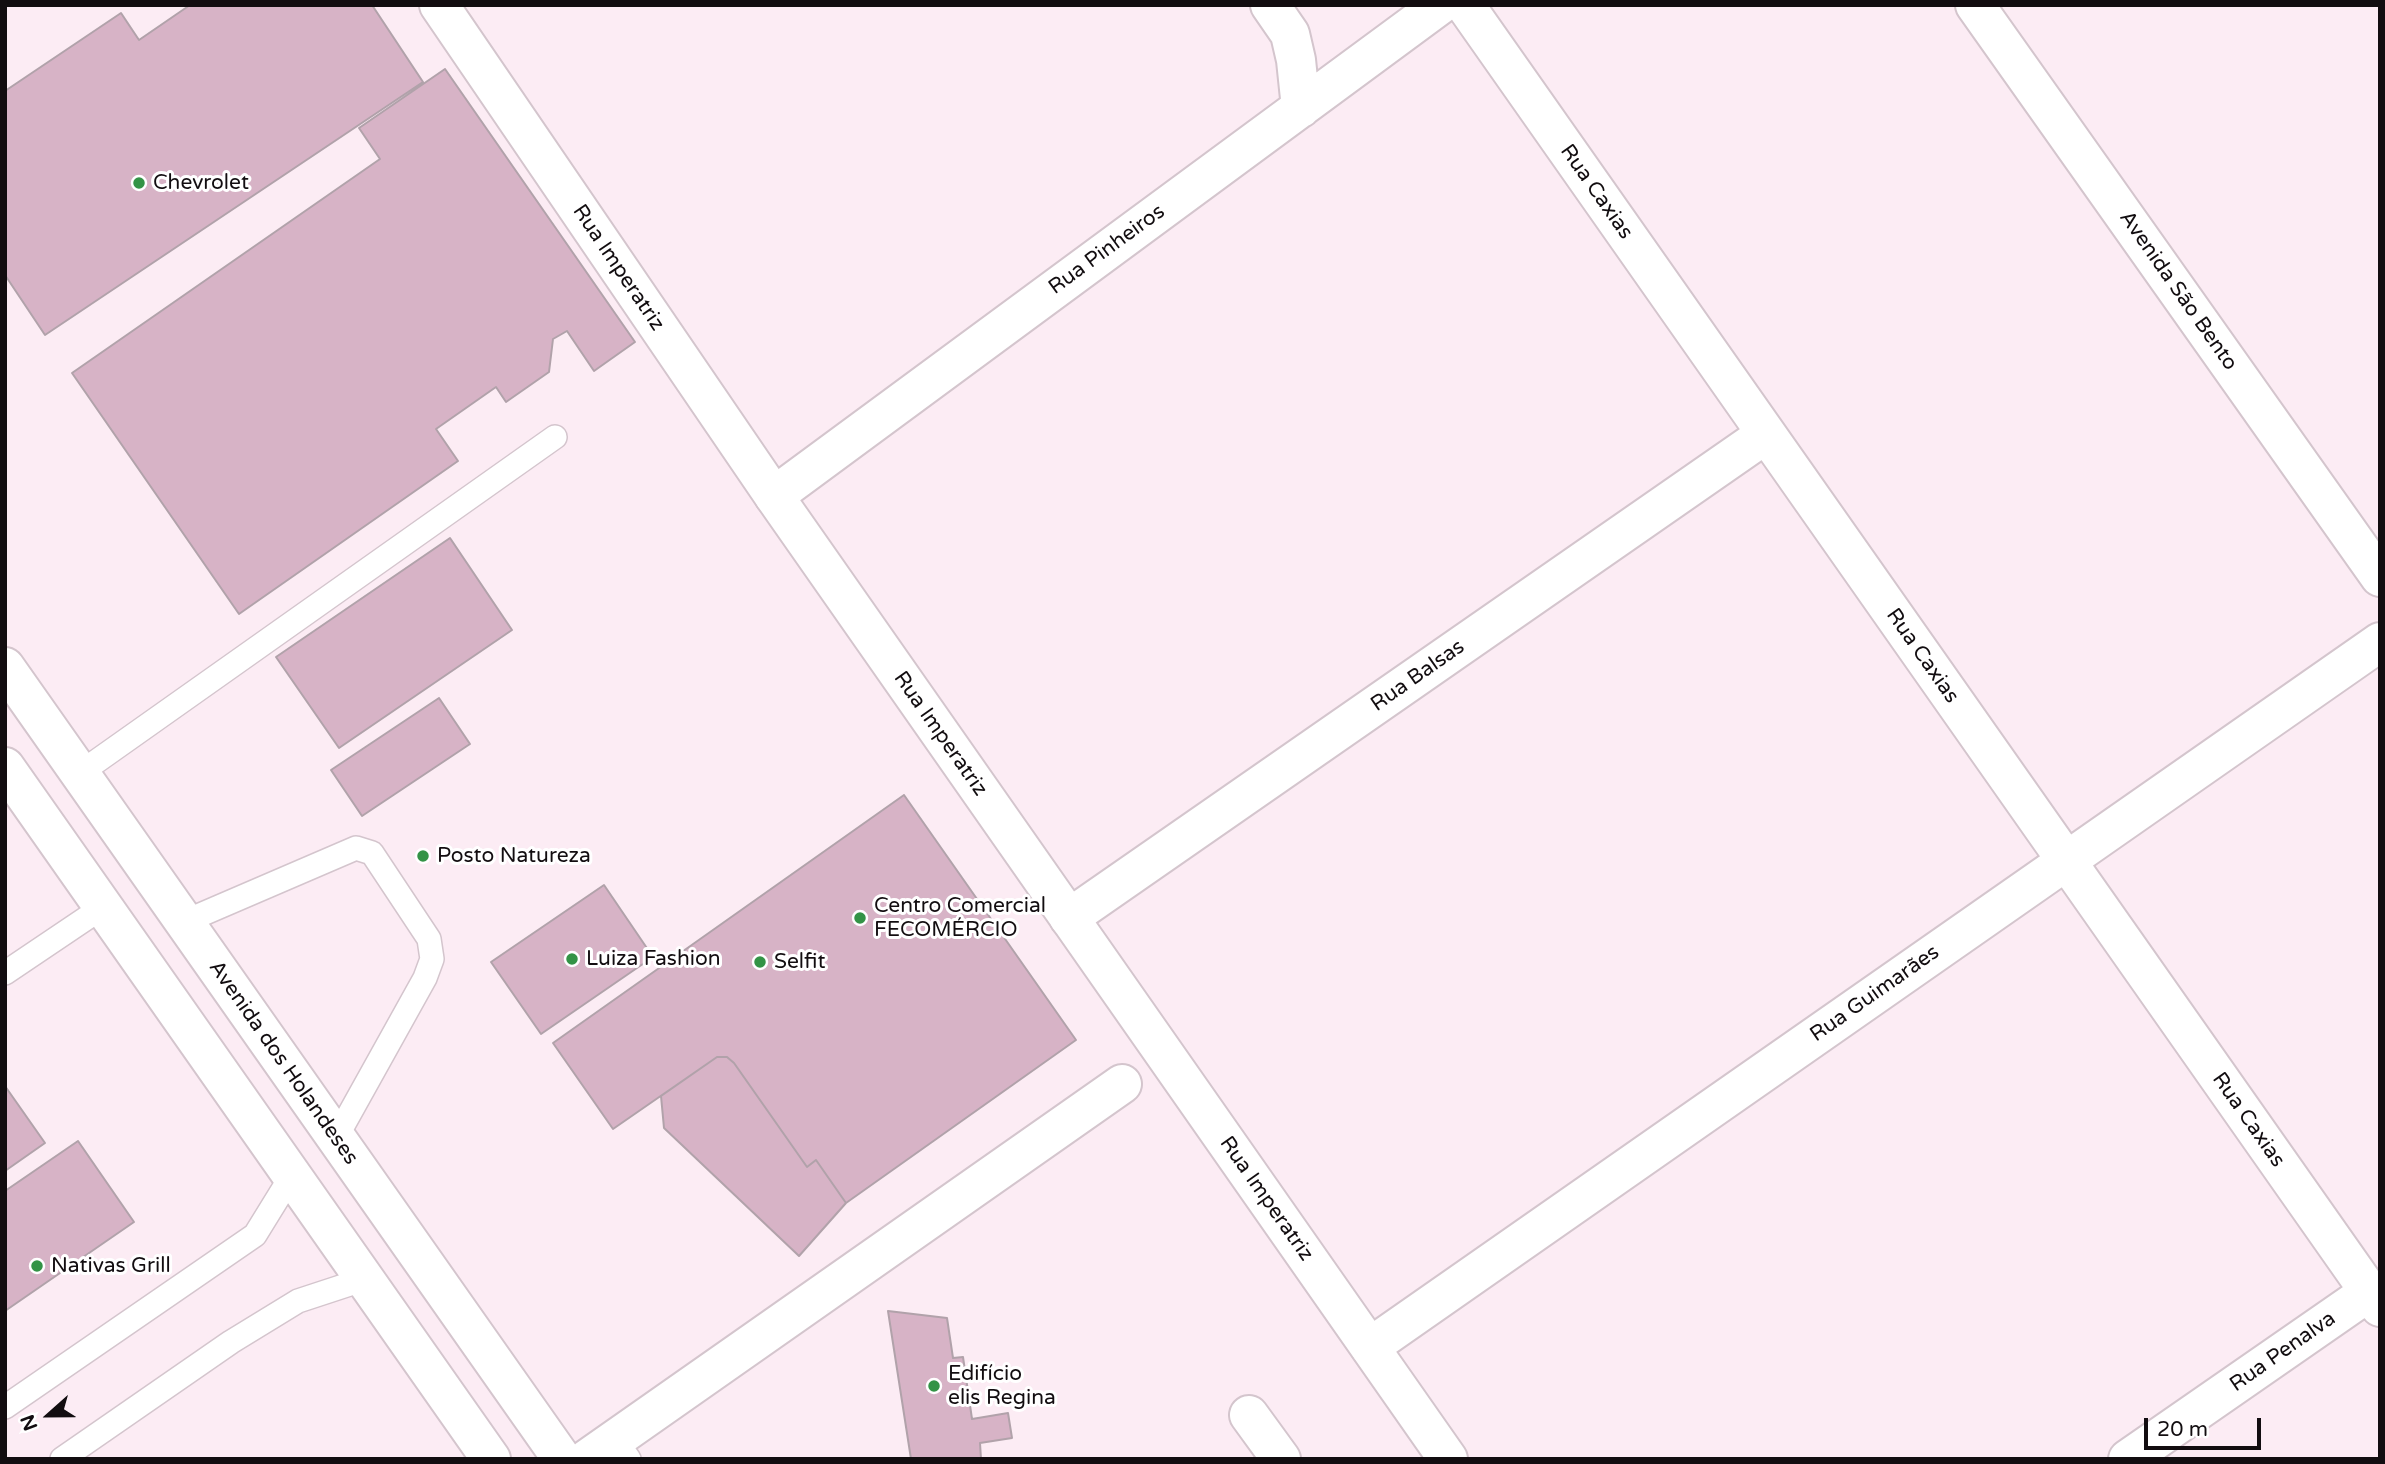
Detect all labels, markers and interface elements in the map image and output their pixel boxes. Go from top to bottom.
street label: Rua Caxias [1554,140,1638,244]
place label: Chevrolet [153,170,249,196]
marker: Chevrolet [131,175,147,191]
street label: Rua Pinheiros [1044,199,1170,301]
street label: Rua Imperatriz [567,200,669,336]
street label: Avenida São Bento [2114,206,2242,376]
street label: Rua Caxias [1880,604,1964,708]
street label: Rua Balsas [1366,635,1470,717]
street label: Rua Imperatriz [888,667,992,801]
place label: Posto Natureza [437,843,591,869]
marker: Posto Natureza [415,848,431,864]
place label: Centro Comercial FECOMÉRCIO [874,893,1046,943]
marker: Centro Comercial FECOMÉRCIO [852,910,868,926]
street label: Rua Guimarães [1806,940,1944,1048]
place label: Luiza Fashion [586,946,720,972]
place label: Selfit [774,949,825,975]
marker: Luiza Fashion [564,951,580,967]
marker: Selfit [752,954,768,970]
street label: Avenida dos Holandeses [203,956,363,1170]
street label: Rua Caxias [2206,1068,2290,1172]
street label: Rua Imperatriz [1214,1132,1318,1266]
place label: Nativas Grill [51,1253,171,1279]
marker: Nativas Grill [29,1258,45,1274]
street label: Rua Penalva [2225,1306,2341,1398]
place label: Edifício elis Regina [948,1361,1056,1411]
marker: Edifício elis Regina [926,1378,942,1394]
north arrow [14,1380,84,1450]
scale bar [2147,1404,2264,1448]
text: N [16,1411,42,1434]
text: 20 m [2157,1417,2208,1442]

